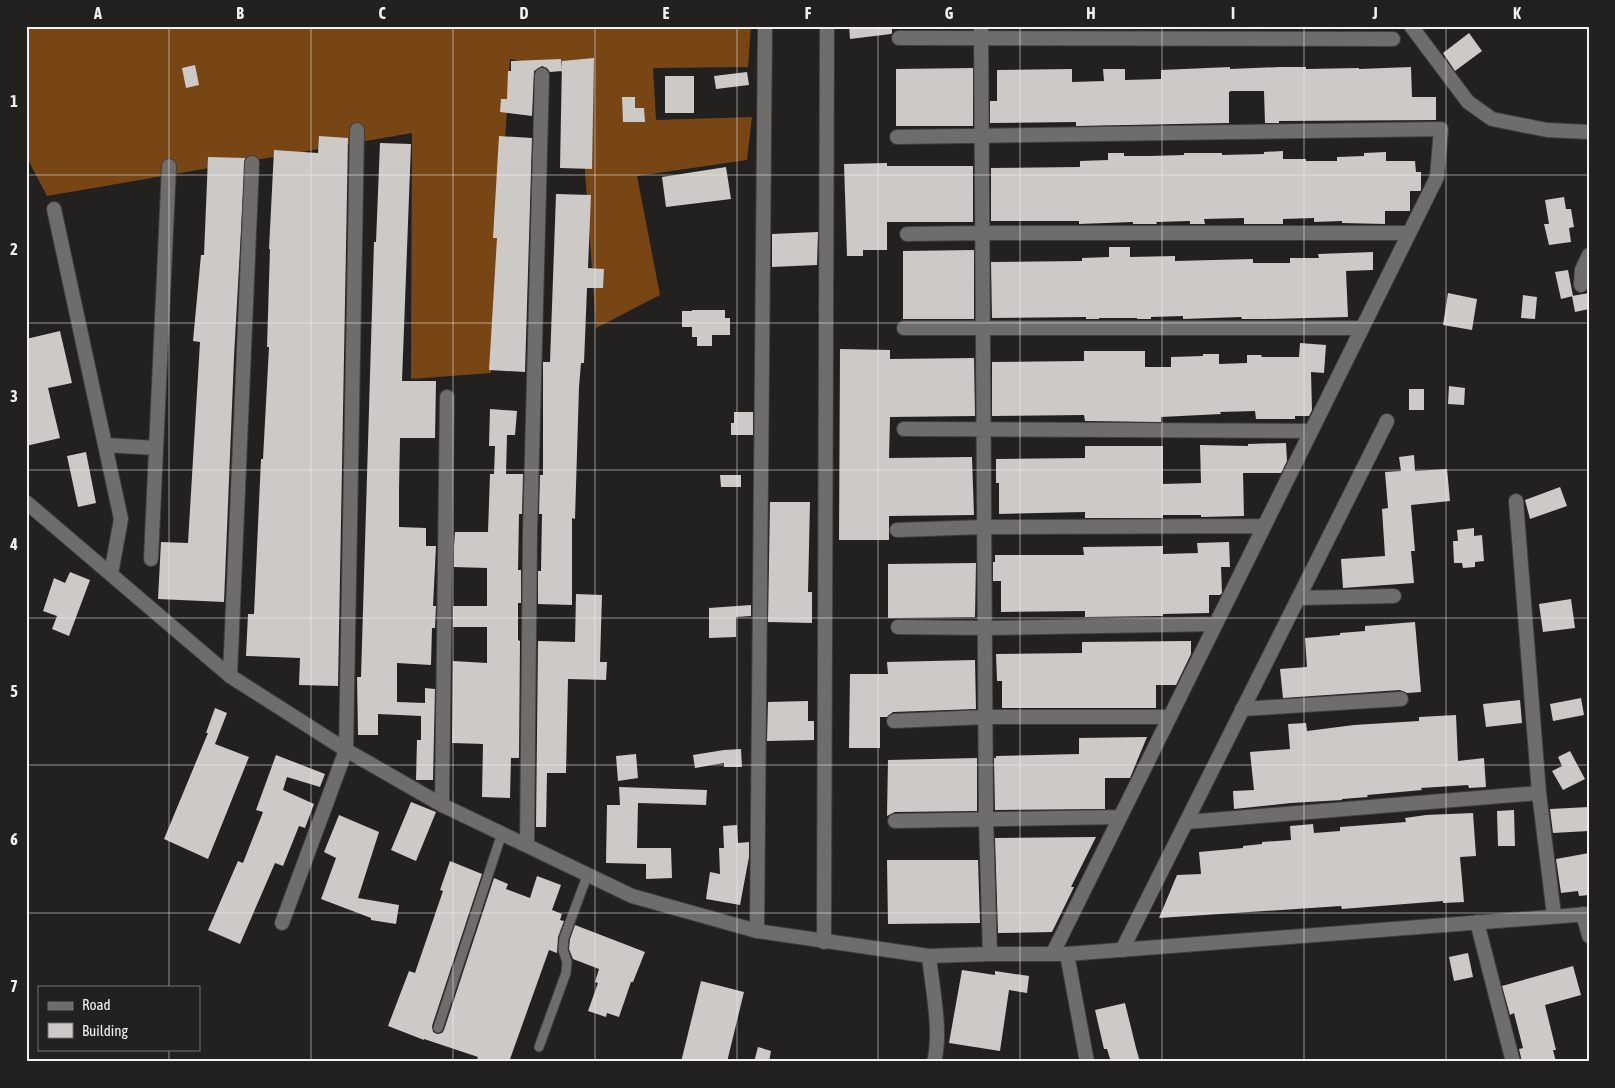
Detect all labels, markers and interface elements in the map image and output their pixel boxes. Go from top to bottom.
text: A [93,4,102,22]
text: B [236,4,244,22]
text: C [378,4,386,22]
text: D [520,4,529,22]
text: E [663,4,670,22]
text: F [805,4,812,22]
text: G [945,4,954,22]
text: H [1086,4,1096,22]
text: I [1231,4,1235,22]
text: J [1371,4,1378,22]
text: K [1513,4,1521,22]
text: 1 [10,92,18,110]
text: 2 [10,240,18,258]
text: 3 [10,387,18,405]
text: 4 [9,535,18,553]
text: 5 [10,682,18,700]
text: 6 [10,830,18,848]
text: 7 [10,977,18,995]
legend [38,986,200,1050]
text: Road [82,996,111,1013]
text: Building [82,1022,128,1039]

